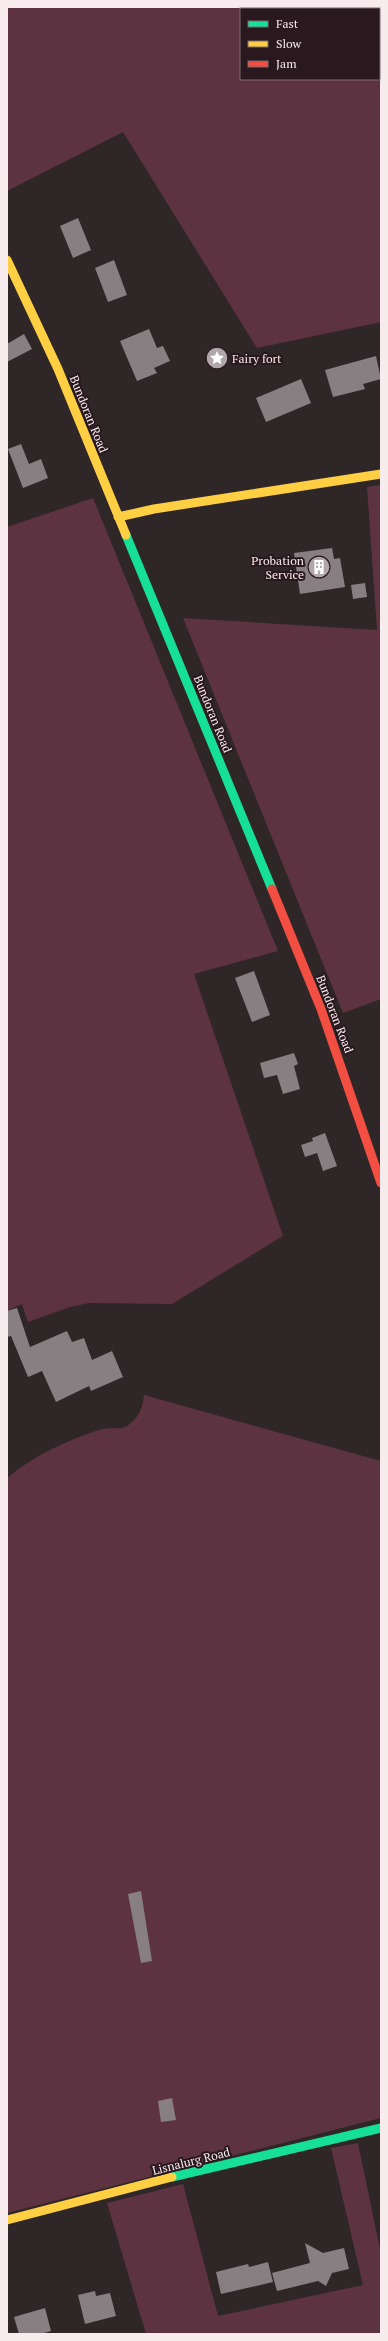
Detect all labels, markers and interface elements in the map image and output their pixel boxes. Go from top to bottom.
legend [240,8,380,80]
text: Fast [276,16,299,31]
text: Slow [276,36,302,51]
text: Jam [276,56,297,71]
place icon: Fairy fort [204,345,230,371]
place label: Fairy fort [232,351,282,366]
street label: Bundoran Road [67,373,111,455]
place label: Probation Service [251,553,304,582]
building icon: Probation Service [306,554,332,580]
street label: Bundoran Road [191,673,235,755]
street label: Bundoran Road [313,973,357,1055]
street label: Lisnalurg Road [151,2144,232,2178]

